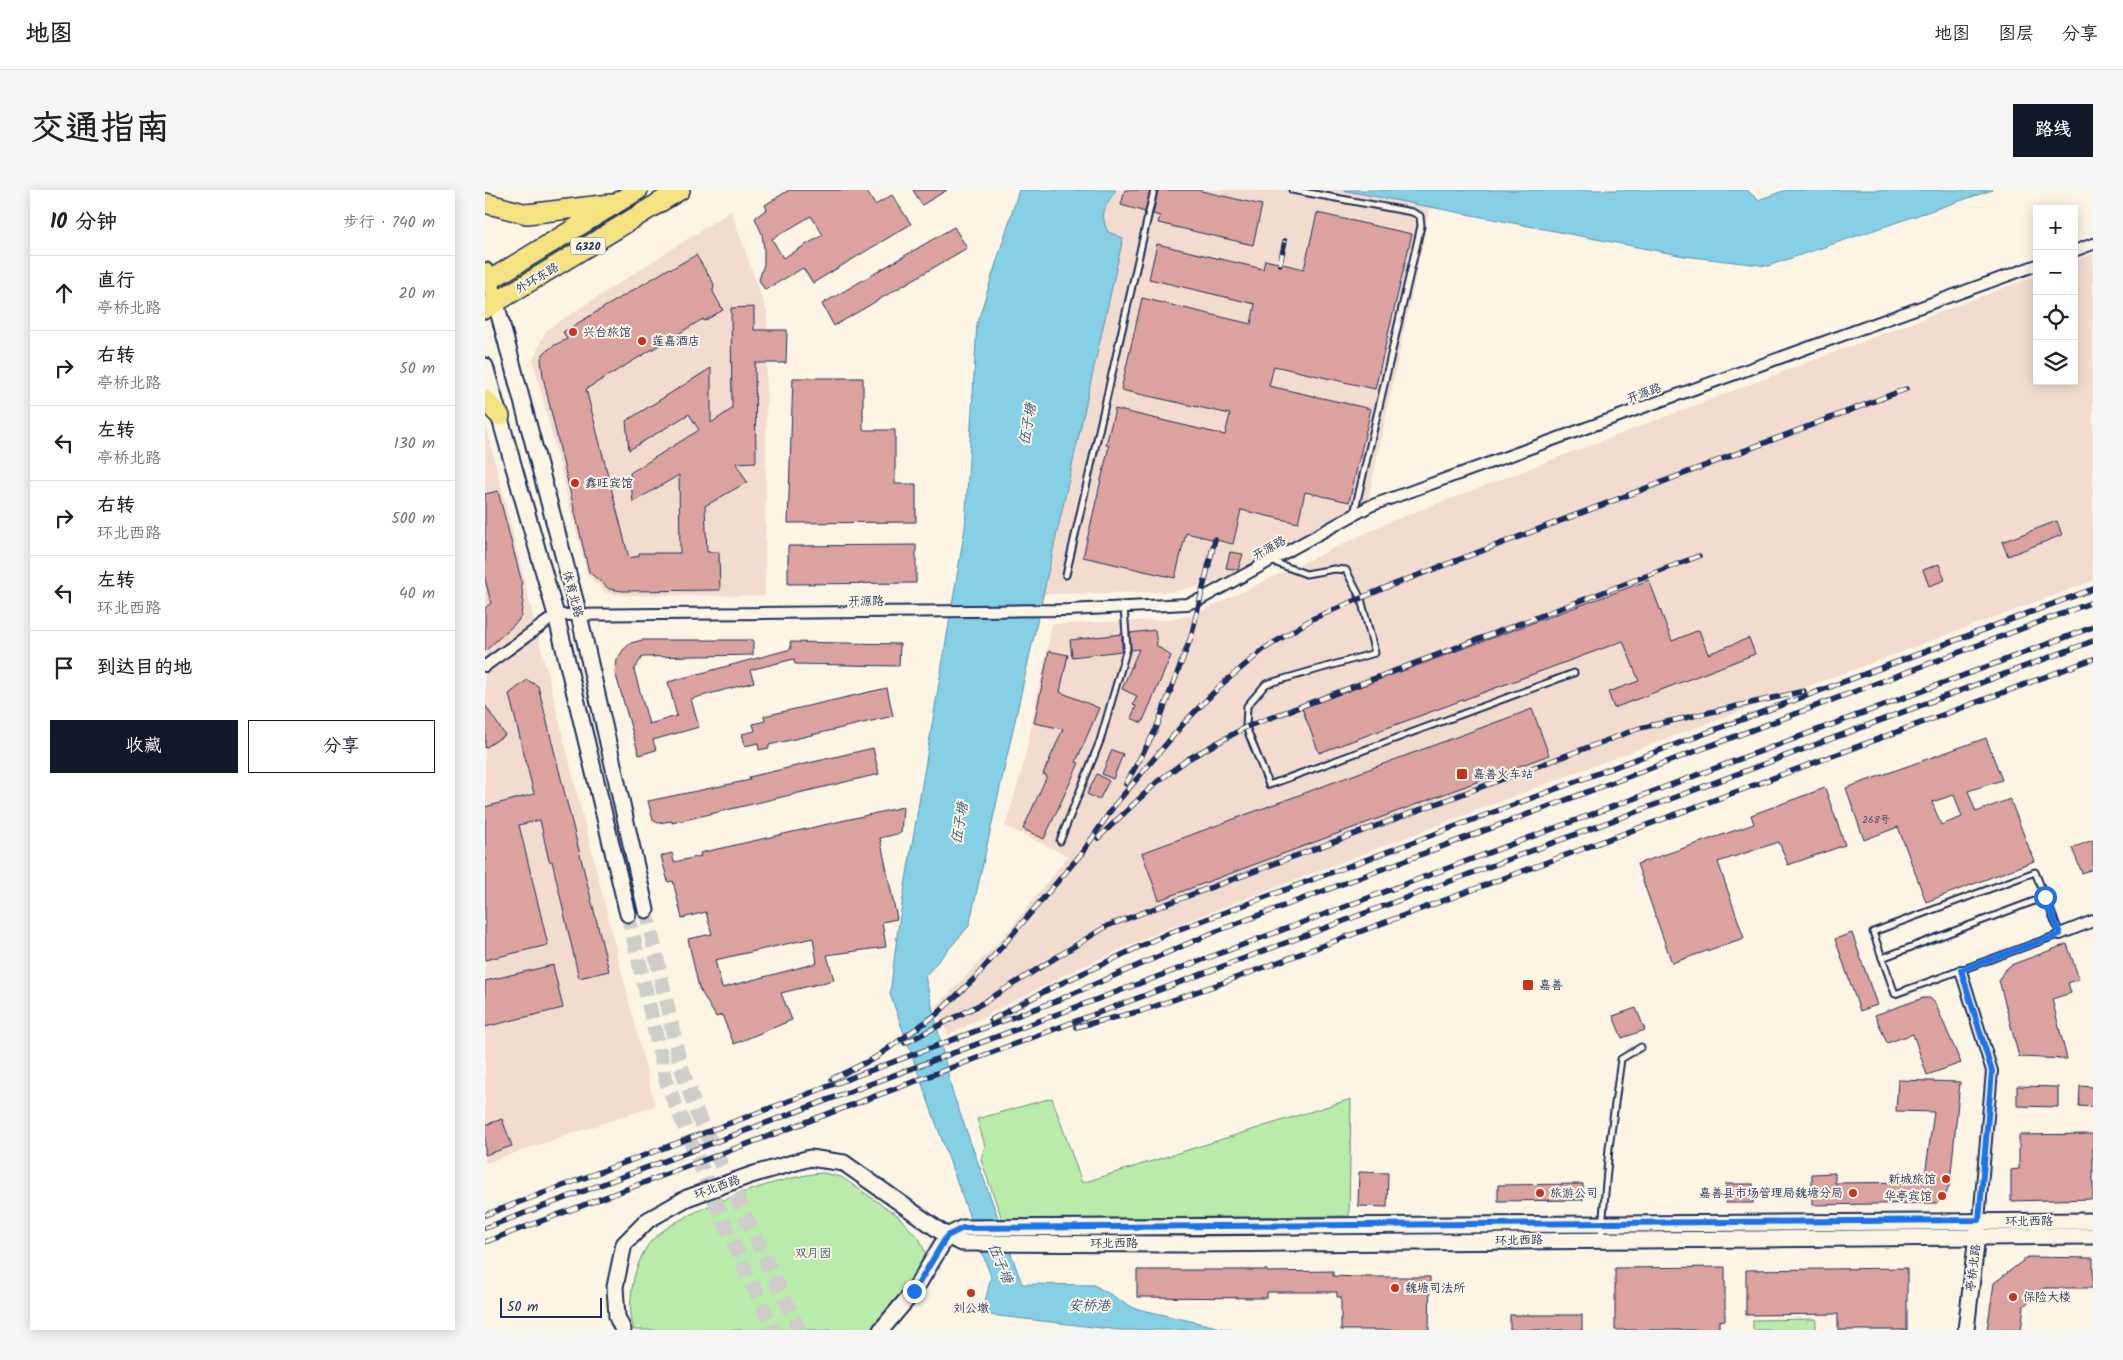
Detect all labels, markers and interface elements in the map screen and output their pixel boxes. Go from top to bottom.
text: 地图 [25,15,73,54]
text: 地图 [1934,20,1970,49]
text: 图层 [1998,20,2034,49]
text: 分享 [2062,20,2098,49]
text: 交通指南 [30,102,170,158]
button: 路线 [2013,104,2093,157]
map controls [2033,205,2078,385]
button: + [2033,205,2078,250]
text: 10 分钟 [50,206,117,239]
text: 步行 · 740 m [343,210,435,235]
road number: G320 [571,238,605,254]
button: − [2033,250,2078,295]
street label: 外环东路 [512,258,563,299]
text: 直行 [97,266,135,296]
icon: ahead [50,279,78,307]
text: 20 m [399,281,435,306]
button: locate [2033,295,2078,340]
text: 亭桥北路 [97,296,161,321]
place label: 兴台旅馆 [583,323,631,342]
marker: 兴台旅馆 [567,326,579,338]
place label: 莲嘉酒店 [652,332,700,351]
marker: 莲嘉酒店 [636,335,648,347]
button: layers [2033,340,2078,385]
text: 右转 [97,341,135,371]
icon: right [50,354,78,382]
text: 50 m [399,356,435,381]
text: 亭桥北路 [97,371,161,396]
street label: 开源路 [1624,378,1664,409]
water label: 伍子塘 [1014,400,1043,447]
text: 左转 [97,416,135,446]
icon: left [50,429,78,457]
text: 130 m [394,431,435,456]
text: 亭桥北路 [97,446,161,471]
place label: 鑫旺宾馆 [585,474,633,493]
marker: 鑫旺宾馆 [569,477,581,489]
text: 右转 [97,491,135,521]
icon: right [50,504,78,532]
text: 500 m [391,506,435,531]
text: 环北西路 [97,521,161,546]
street label: 开源路 [1249,531,1290,565]
text: 左转 [97,566,135,596]
street label: 体育北路 [557,568,588,620]
icon: left [50,579,78,607]
text: 40 m [399,581,435,606]
street label: 开源路 [848,592,884,611]
text: 环北西路 [97,596,161,621]
text: 到达目的地 [97,653,192,683]
icon: arrive [50,654,78,682]
button: 收藏 [50,720,238,773]
button: 分享 [248,720,435,773]
place label: 嘉善火车站 [1473,765,1533,784]
marker: 嘉善火车站 [1455,767,1469,781]
water label: 伍子塘 [946,799,975,846]
house number: 268号 [1862,812,1890,828]
route start [2034,886,2057,909]
place label: 嘉善 [1539,976,1563,995]
marker: 嘉善 [1521,978,1535,992]
street label: 环北西路 [691,1170,743,1205]
place label: 新城旅馆 [1888,1170,1936,1189]
marker: 新城旅馆 [1940,1173,1952,1185]
place label: 旅游公司 [1550,1184,1598,1203]
place label: 嘉善县市场管理局魏塘分局 [1699,1184,1843,1203]
marker: 旅游公司 [1534,1187,1546,1199]
marker: 嘉善县市场管理局魏塘分局 [1847,1187,1859,1199]
place label: 华亭宾馆 [1884,1187,1932,1206]
marker: 华亭宾馆 [1936,1190,1948,1202]
street label: 环北西路 [2005,1212,2053,1231]
street label: 环北西路 [1495,1231,1543,1250]
street label: 环北西路 [1090,1234,1138,1253]
water label: 伍子塘 [982,1240,1019,1289]
street label: 亭桥北路 [1961,1243,1986,1293]
park label: 双月园 [795,1244,831,1263]
place label: 魏塘司法所 [1405,1279,1466,1298]
route end [903,1280,926,1303]
marker: 魏塘司法所 [1389,1282,1401,1294]
marker: 刘公墩 [965,1287,977,1299]
place label: 保险大楼 [2023,1288,2071,1307]
marker: 保险大楼 [2007,1291,2019,1303]
scale bar [500,1295,603,1318]
water label: 安桥港 [1068,1295,1112,1317]
text: 50 m [507,1296,538,1318]
place label: 刘公墩 [953,1299,989,1318]

